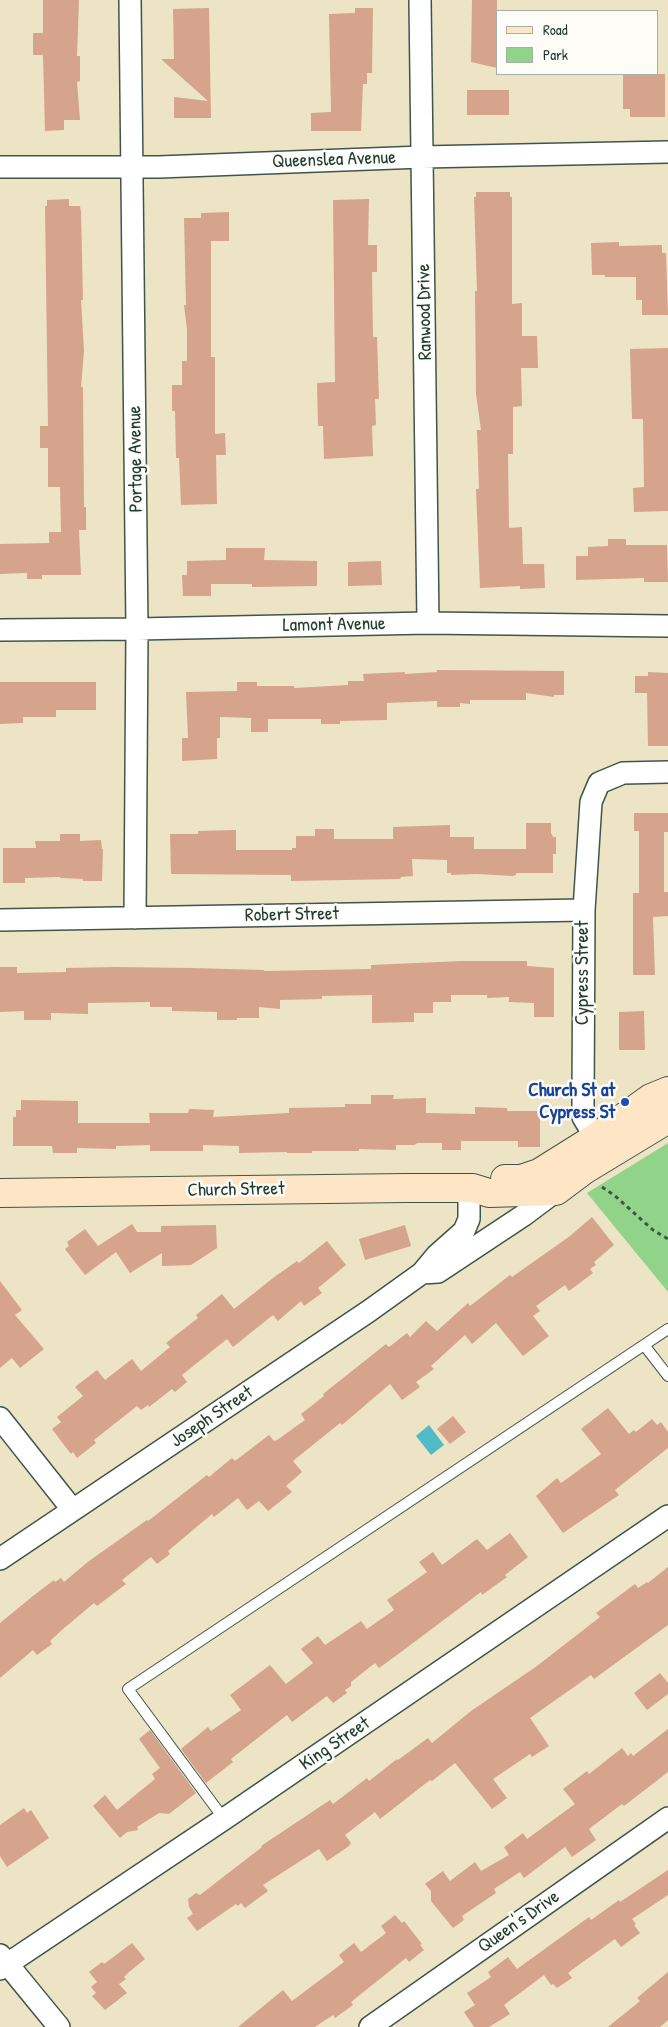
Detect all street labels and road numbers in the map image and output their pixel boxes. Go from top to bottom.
street label: Queenslea Avenue [272,146,396,174]
street label: Ranwood Drive [413,264,437,360]
street label: Portage Avenue [124,405,148,513]
street label: Lamont Avenue [282,613,386,637]
street label: Robert Street [245,903,339,927]
street label: Cypress Street [572,921,594,1025]
street label: Church Street [187,1178,285,1202]
street label: Joseph Street [167,1381,257,1453]
street label: King Street [296,1712,374,1776]
street label: Queen's Drive [474,1886,564,1958]

